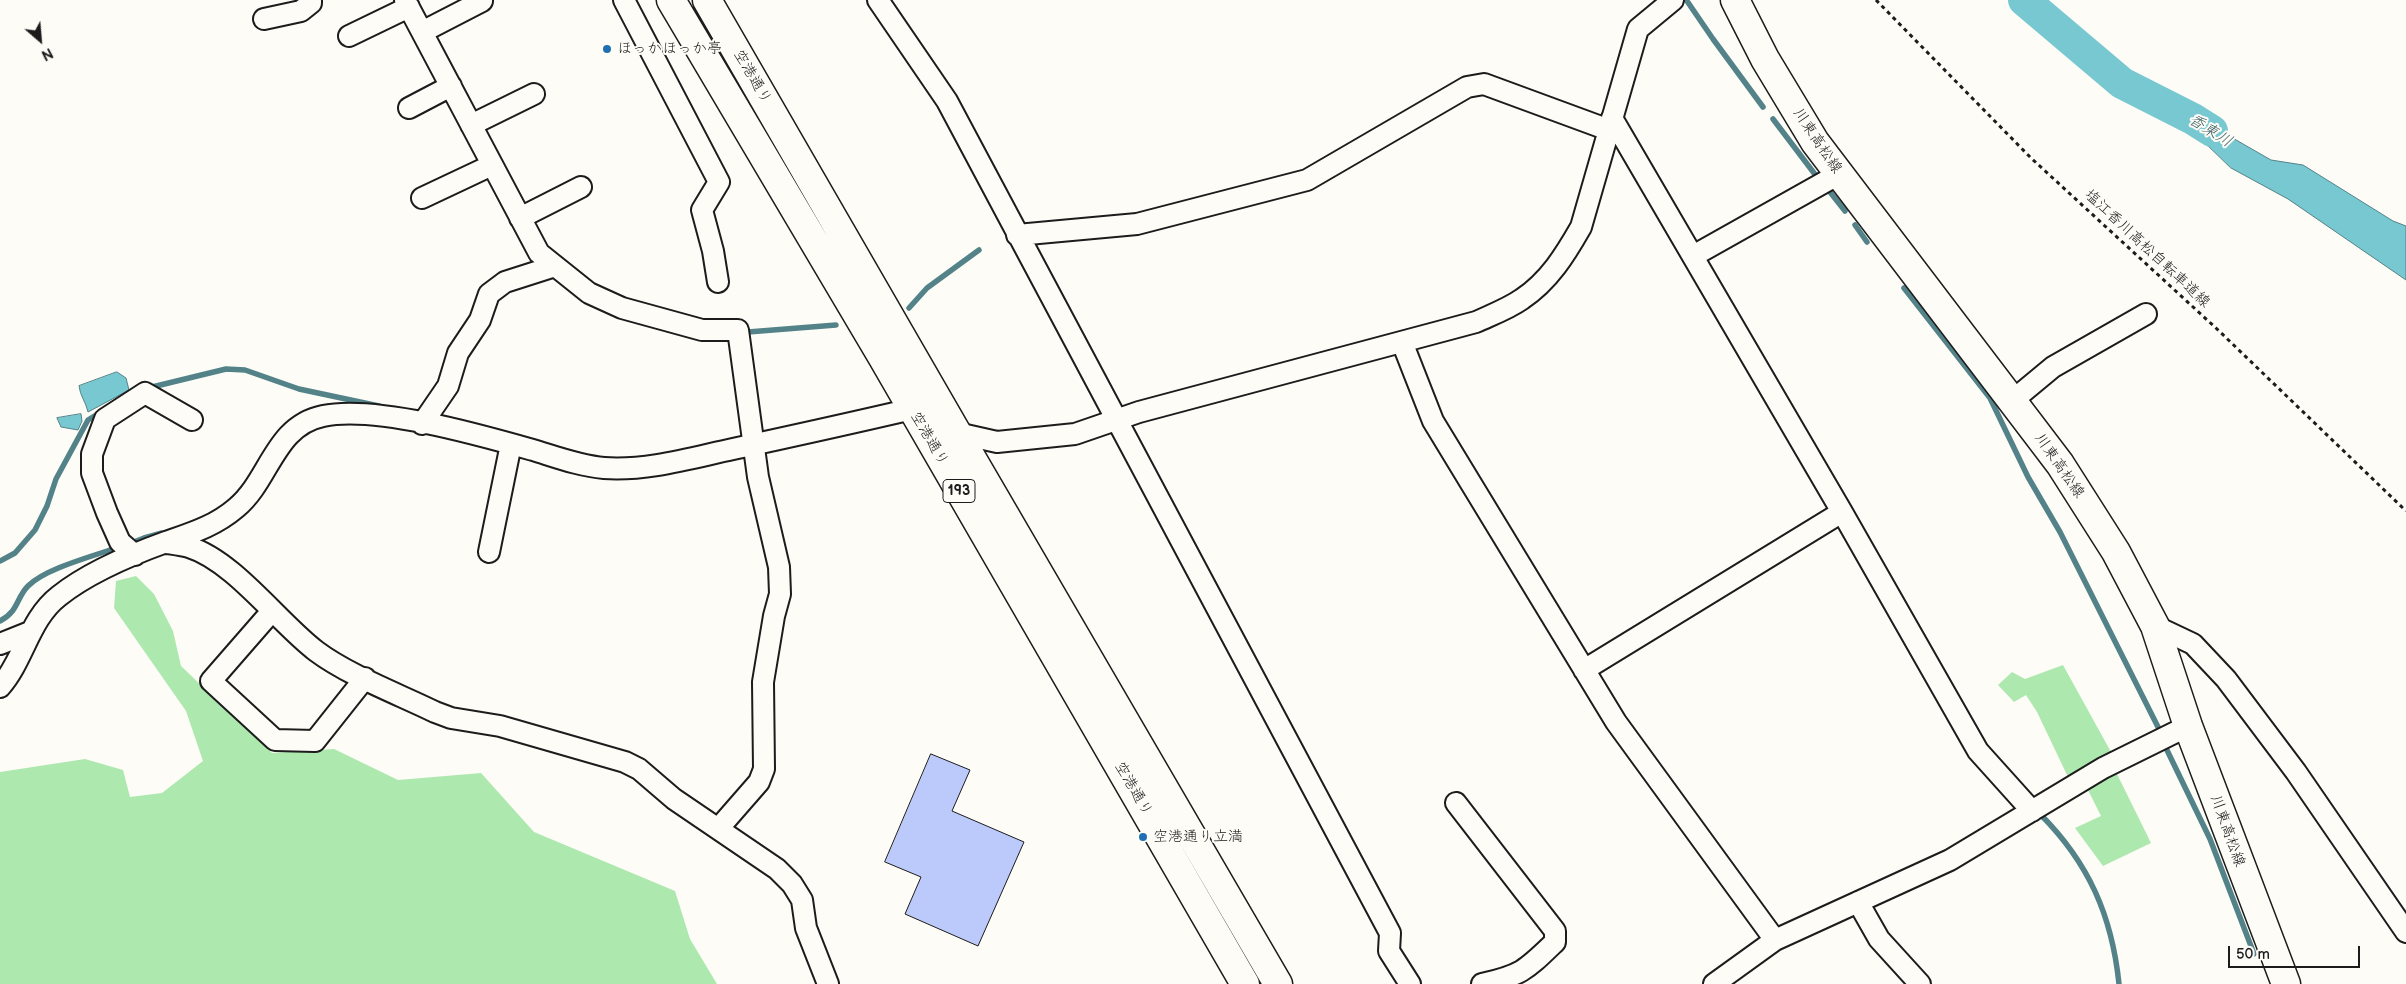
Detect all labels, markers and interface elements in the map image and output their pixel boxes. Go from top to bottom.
north arrow [15,15,65,65]
place label: ほっかほっか亭 [617,40,722,58]
marker: ほっかほっか亭 [601,43,613,55]
text: N [39,44,56,64]
street label: 空港通り [729,47,775,107]
street label: 川東高松線 [1789,105,1845,177]
water label: 香東川 [2185,110,2235,152]
street label: 塩江香川高松自転車道線 [2081,186,2213,312]
street label: 空港通り [906,409,952,469]
street label: 川東高松線 [2030,430,2088,502]
road number: 193 [943,480,975,502]
street label: 空港通り [1110,759,1156,819]
street label: 川東高松線 [2206,793,2248,869]
place label: 空港通り立満 [1153,828,1243,846]
marker: 空港通り立満 [1137,831,1149,843]
scale bar [2231,936,2364,968]
text: 50 m [2236,945,2270,964]

